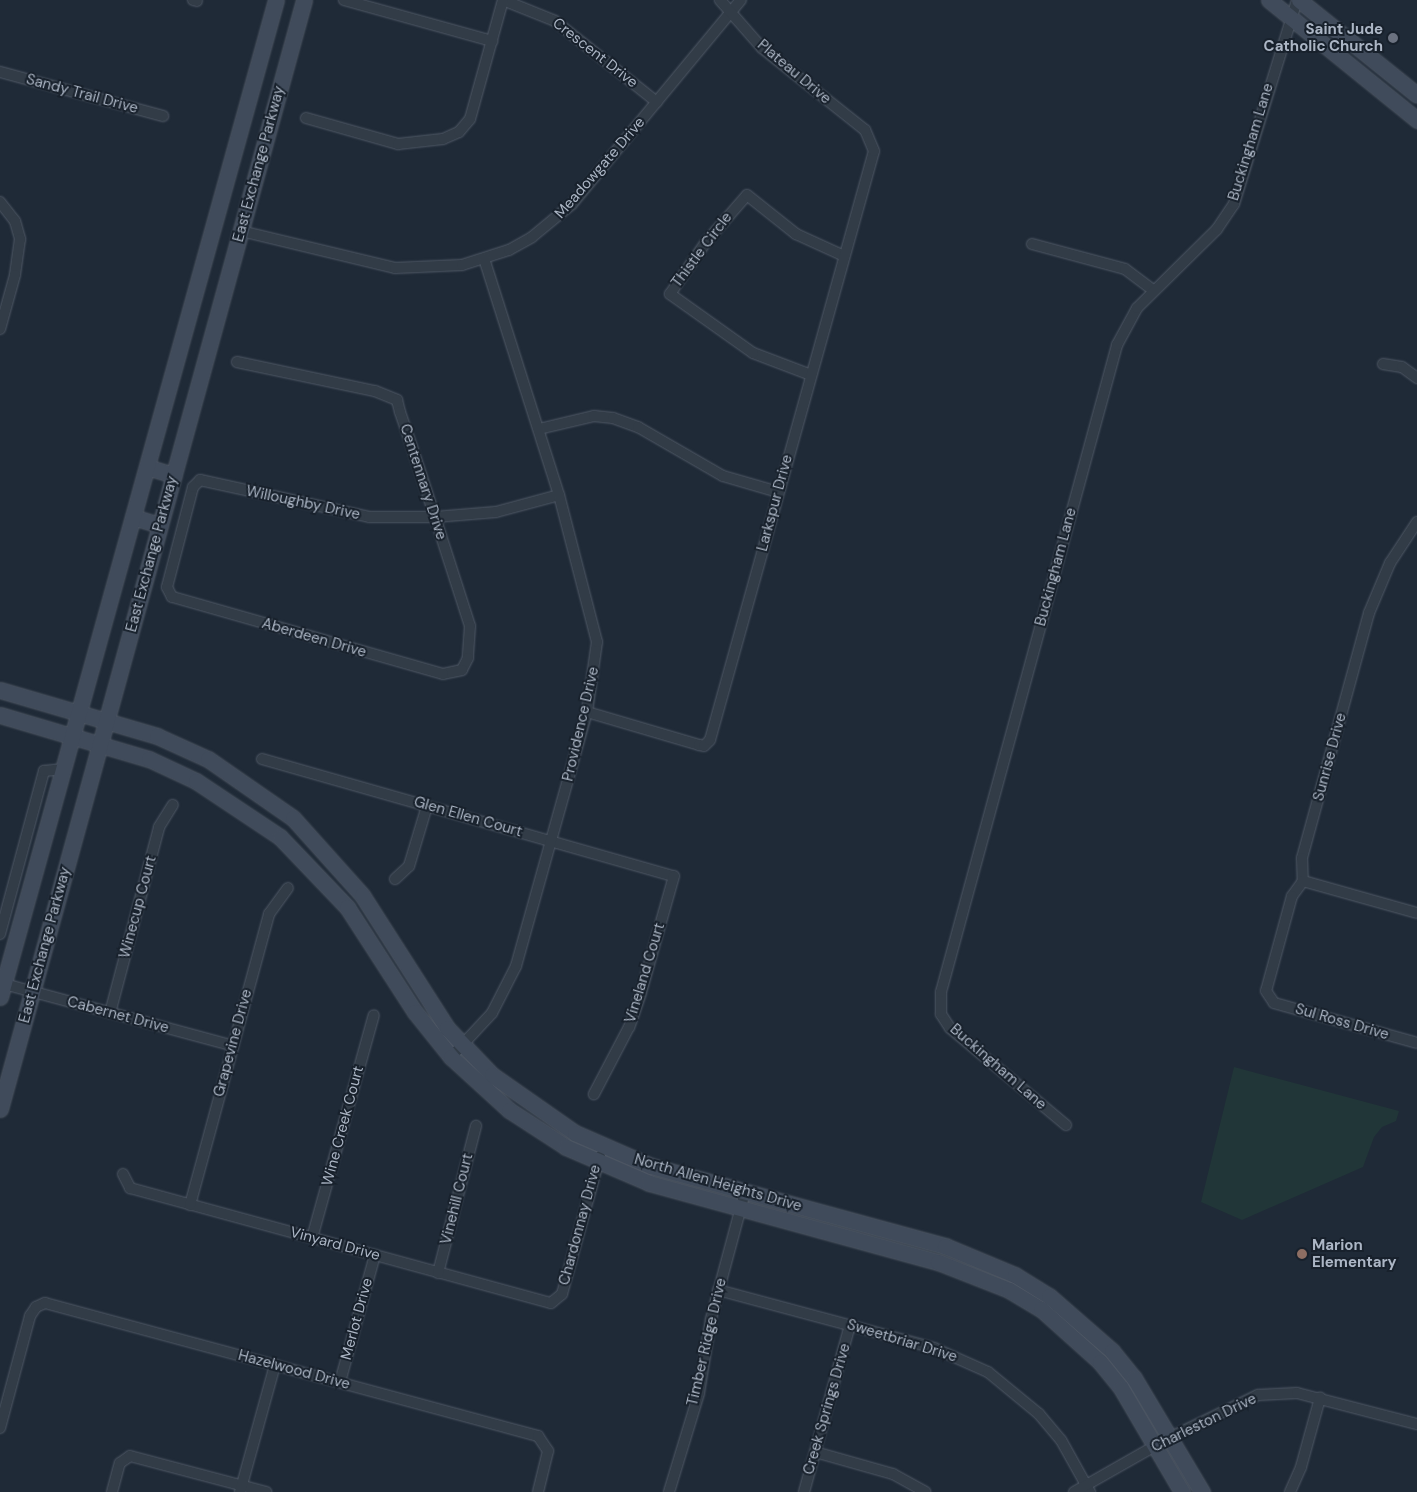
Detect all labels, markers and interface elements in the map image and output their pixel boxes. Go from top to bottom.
street label: Crescent Drive [549,14,641,92]
place label: Saint Jude Catholic Church [1264,20,1383,55]
marker: Saint Jude Catholic Church [1387,32,1399,44]
street label: Plateau Drive [754,36,834,108]
street label: Sandy Trail Drive [24,70,140,118]
street label: Buckingham Lane [1225,81,1277,203]
street label: East Exchange Parkway [229,84,289,244]
street label: Meadowgate Drive [551,114,649,222]
street label: Thistle Circle [668,209,736,291]
street label: Centennary Drive [396,422,450,542]
street label: Larkspur Drive [753,453,797,553]
street label: East Exchange Parkway [122,474,182,634]
street label: Willoughby Drive [244,482,362,524]
street label: Buckingham Lane [1032,506,1080,628]
street label: Aberdeen Drive [260,615,368,661]
street label: Providence Drive [559,665,603,783]
street label: Sunrise Drive [1310,711,1350,803]
street label: Glen Ellen Court [412,793,524,841]
street label: Winecup Court [116,854,160,960]
street label: East Exchange Parkway [15,865,75,1025]
street label: Vineland Court [621,921,669,1025]
street label: Grapevine Drive [210,987,256,1099]
street label: Cabernet Drive [65,993,171,1037]
street label: Sul Ross Drive [1293,1000,1391,1044]
street label: Buckingham Lane [946,1020,1050,1114]
street label: Wine Creek Court [318,1064,368,1188]
street label: North Allen Heights Drive [632,1150,804,1216]
street label: Vinehill Court [437,1152,477,1246]
street label: Chardonnay Drive [555,1163,605,1287]
street label: Vinyard Drive [288,1223,382,1265]
place label: Marion Elementary [1312,1236,1397,1271]
marker: Marion Elementary [1296,1248,1308,1260]
street label: Merlot Drive [337,1276,377,1362]
street label: Timber Ridge Drive [684,1276,730,1408]
street label: Sweetbriar Drive [845,1316,959,1366]
street label: Creek Springs Drive [800,1341,854,1477]
street label: Hazelwood Drive [236,1346,352,1394]
street label: Charleston Drive [1148,1390,1260,1456]

